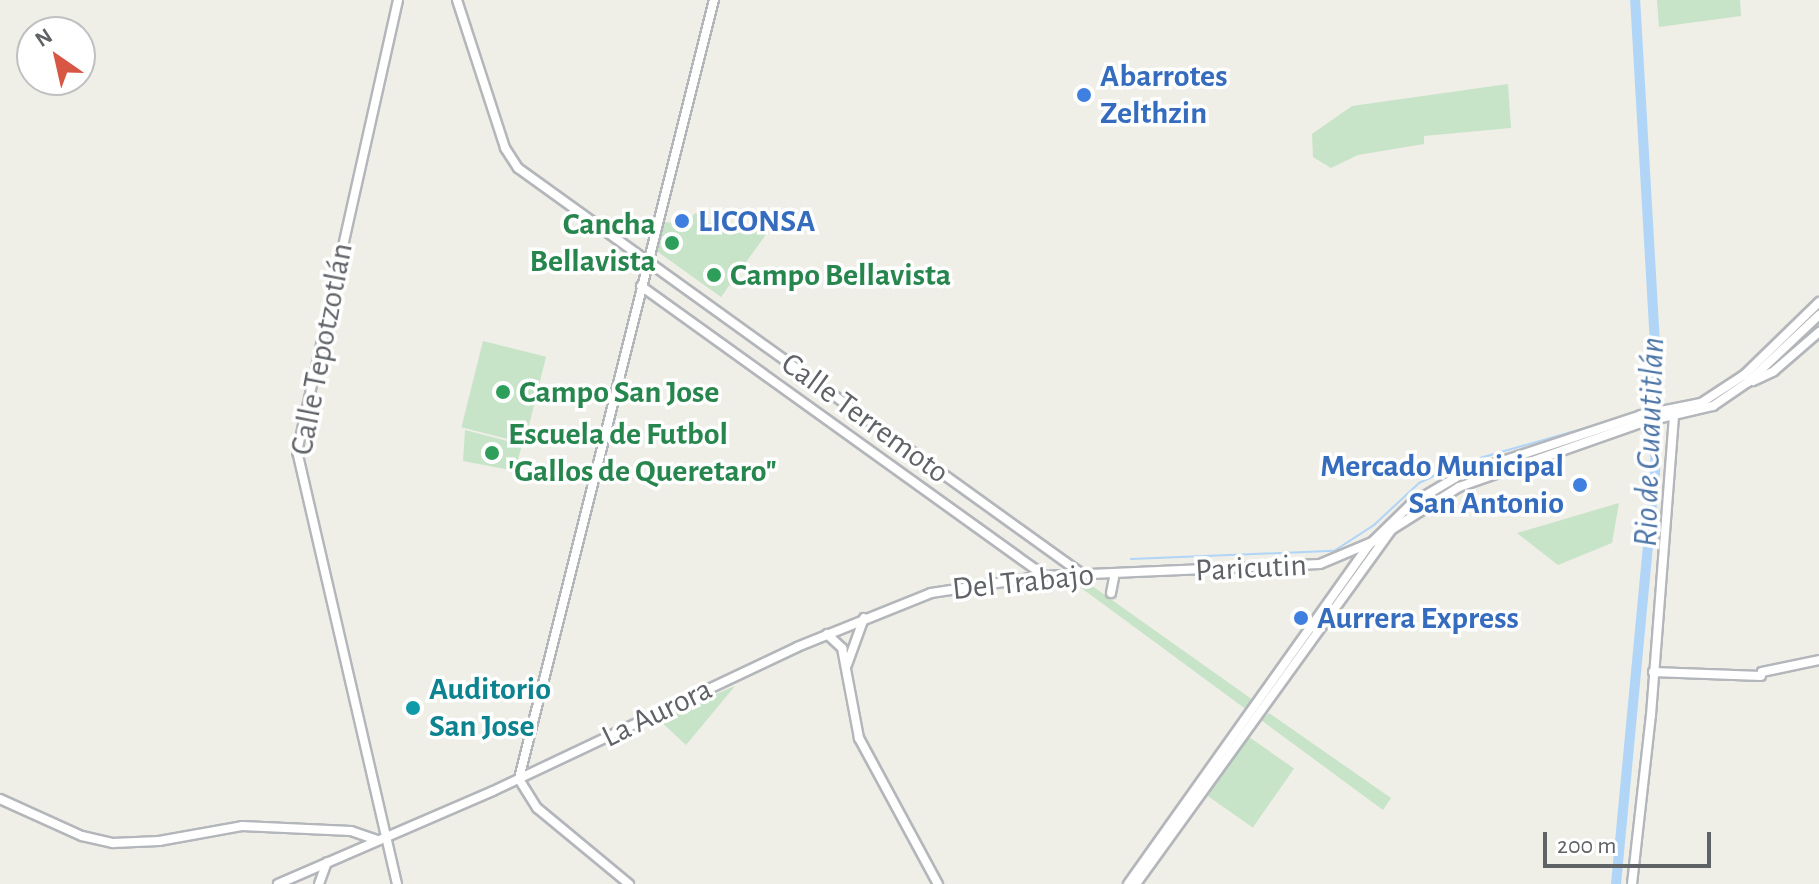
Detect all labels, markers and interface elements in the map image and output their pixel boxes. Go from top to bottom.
north arrow [16,16,96,96]
text: N [31,24,56,51]
place label: Abarrotes Zelthzin [1100,58,1227,133]
marker: Abarrotes Zelthzin [1075,86,1093,104]
place label: LICONSA [698,202,815,240]
place label: Cancha Bellavista [530,206,656,281]
marker: LICONSA [673,212,691,230]
marker: Cancha Bellavista [663,234,681,252]
street label: Calle Tepotzotlán [283,240,361,458]
place label: Campo Bellavista [730,256,951,294]
marker: Campo Bellavista [705,266,723,284]
water label: Rio de Cuautitlán [1626,336,1674,548]
street label: Calle Terremoto [774,344,956,492]
place label: Campo San Jose [519,373,719,411]
marker: Campo San Jose [494,383,512,401]
place label: Escuela de Futbol 'Gallos de Queretaro" [508,416,777,491]
marker: Escuela de Futbol 'Gallos de Queretaro" [483,444,501,462]
place label: Mercado Municipal San Antonio [1320,448,1564,523]
marker: Mercado Municipal San Antonio [1571,476,1589,494]
street label: Paricutin [1194,546,1308,590]
street label: Del Trabajo [950,555,1096,609]
place label: Aurrera Express [1317,599,1519,637]
marker: Aurrera Express [1292,609,1310,627]
street label: La Aurora [596,670,718,756]
place label: Auditorio San Jose [429,671,551,746]
marker: Auditorio San Jose [404,699,422,717]
scale bar [1547,816,1715,866]
text: 200 m [1557,834,1616,858]

